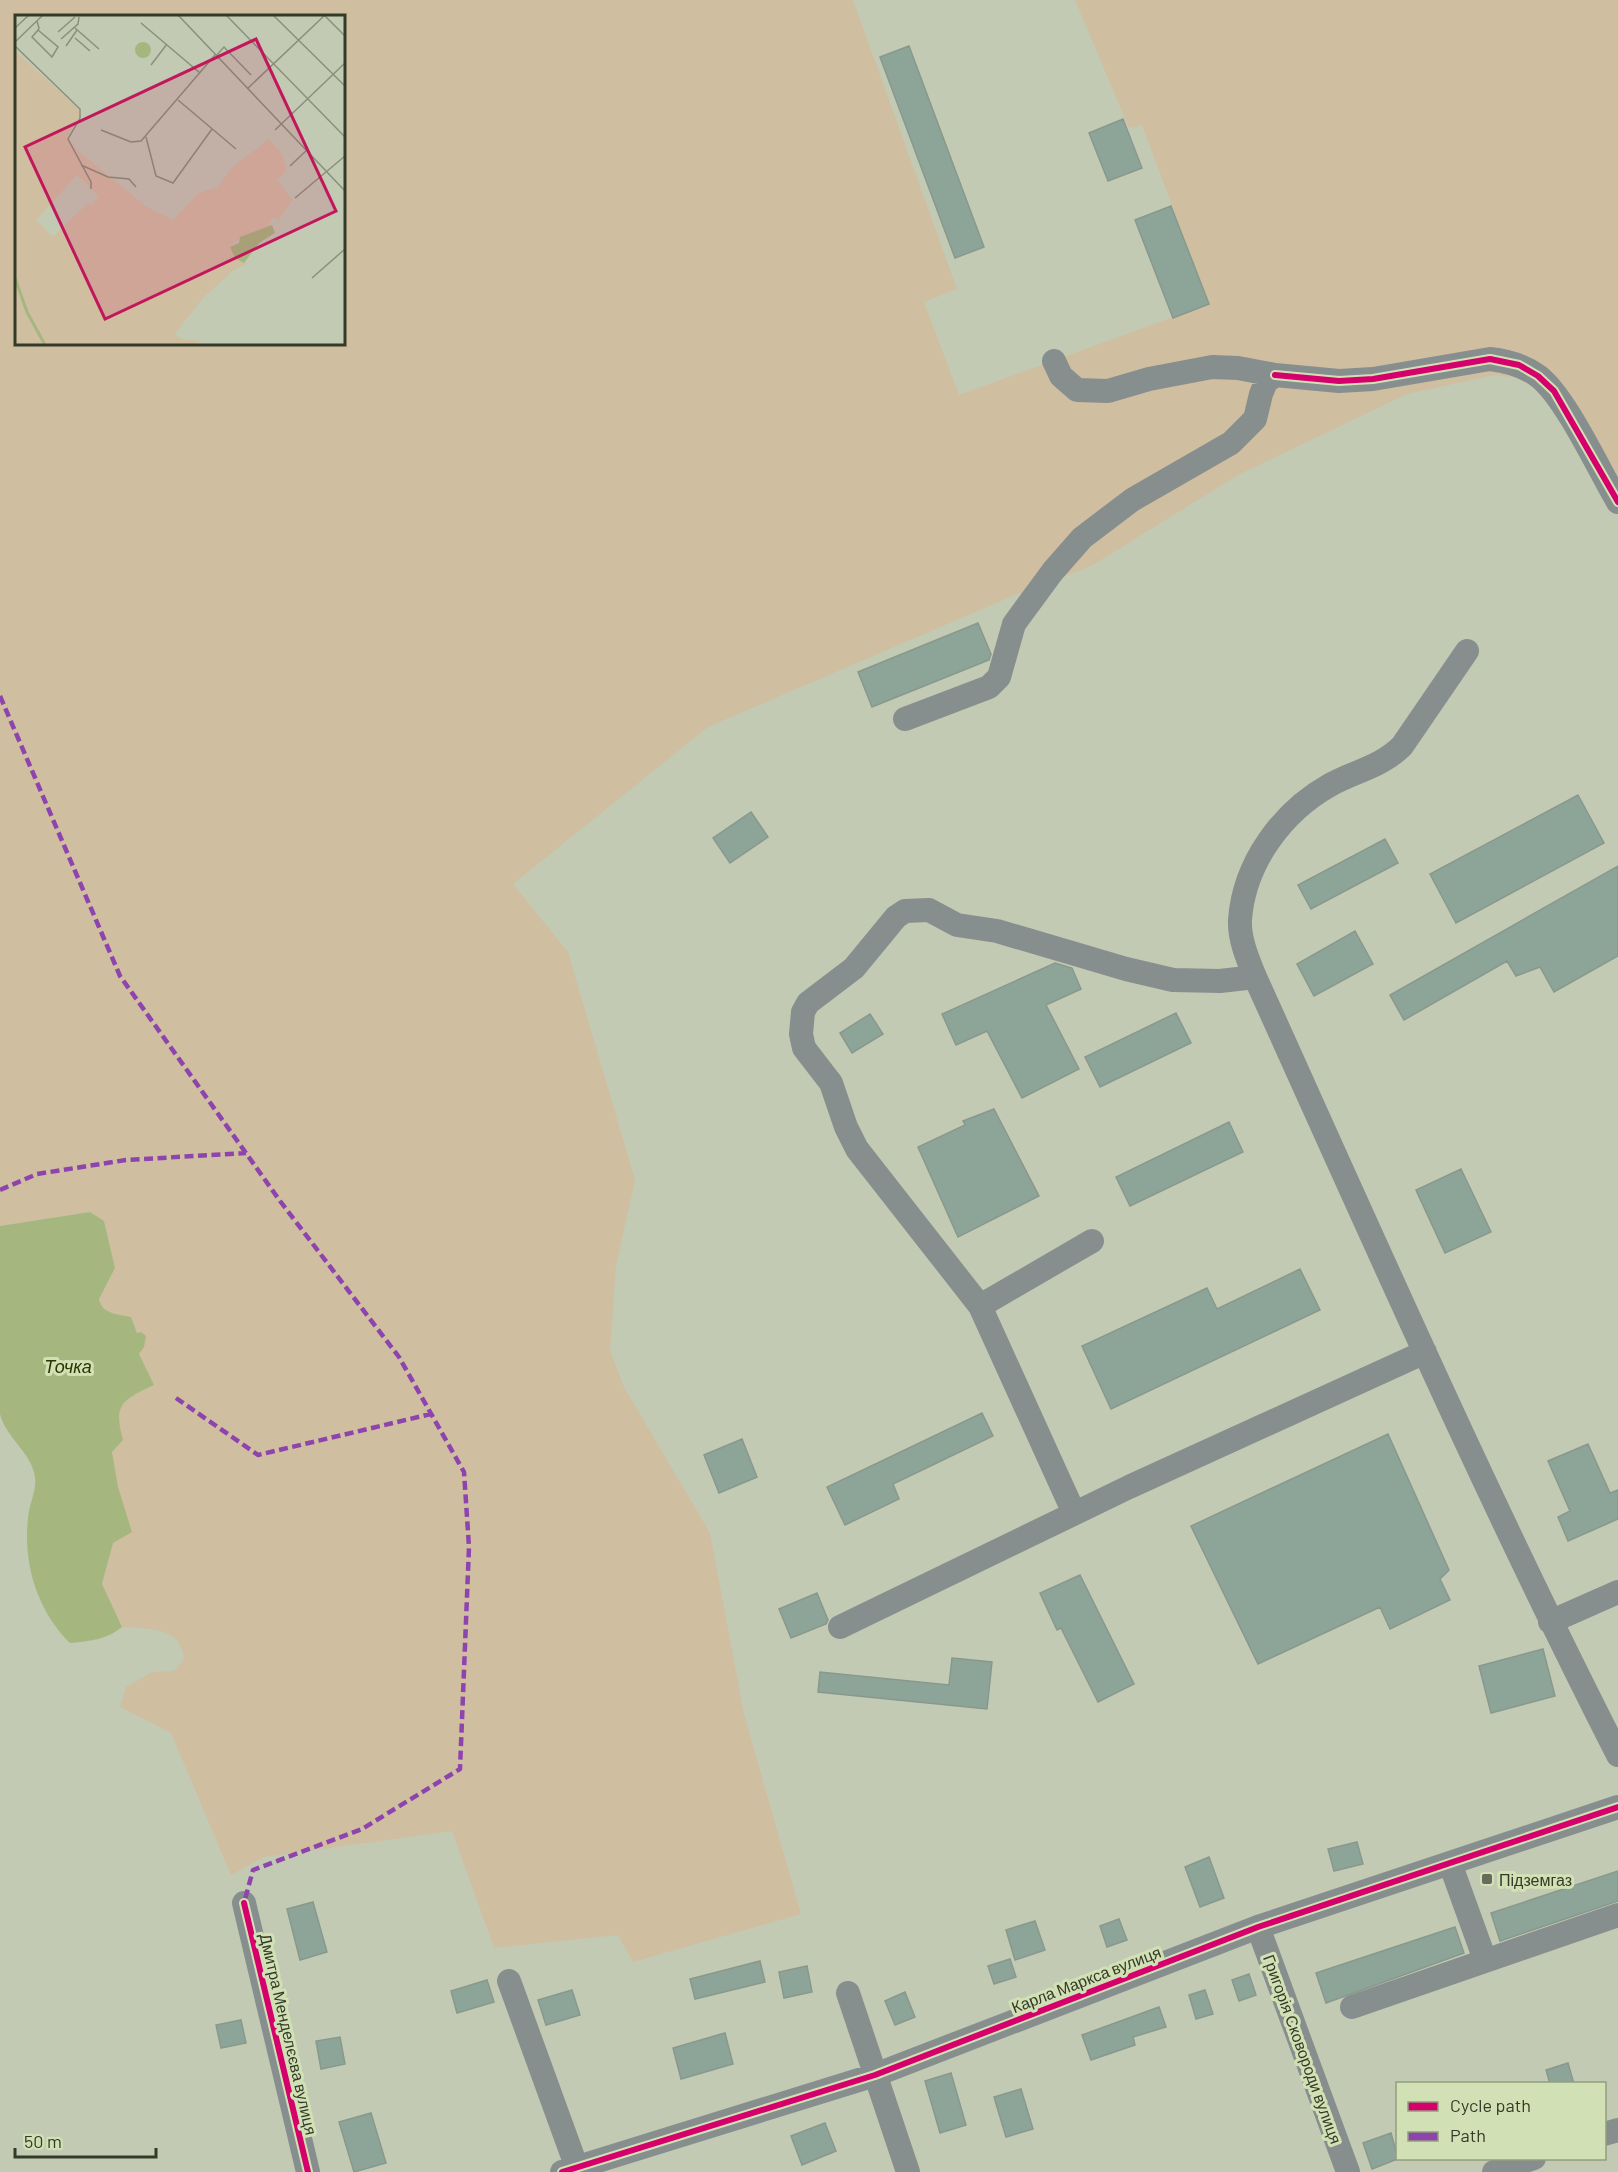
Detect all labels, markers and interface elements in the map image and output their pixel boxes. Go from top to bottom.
inset map [15,15,345,345]
water label: Точка [44,1355,92,1377]
place label: Підземгаз [1499,1870,1572,1889]
marker: Підземгаз [1480,1872,1494,1886]
street label: Дмитра Менделєєва вулиця [257,1931,321,2137]
street label: Карла Маркса вулиця [1009,1942,1163,2016]
street label: Григорія Сковороди вулиця [1260,1952,1346,2146]
legend [1396,2082,1606,2160]
text: Cycle path [1450,2094,1531,2116]
scale bar [15,2121,156,2159]
text: Path [1450,2124,1486,2146]
text: 50 m [24,2130,62,2152]

